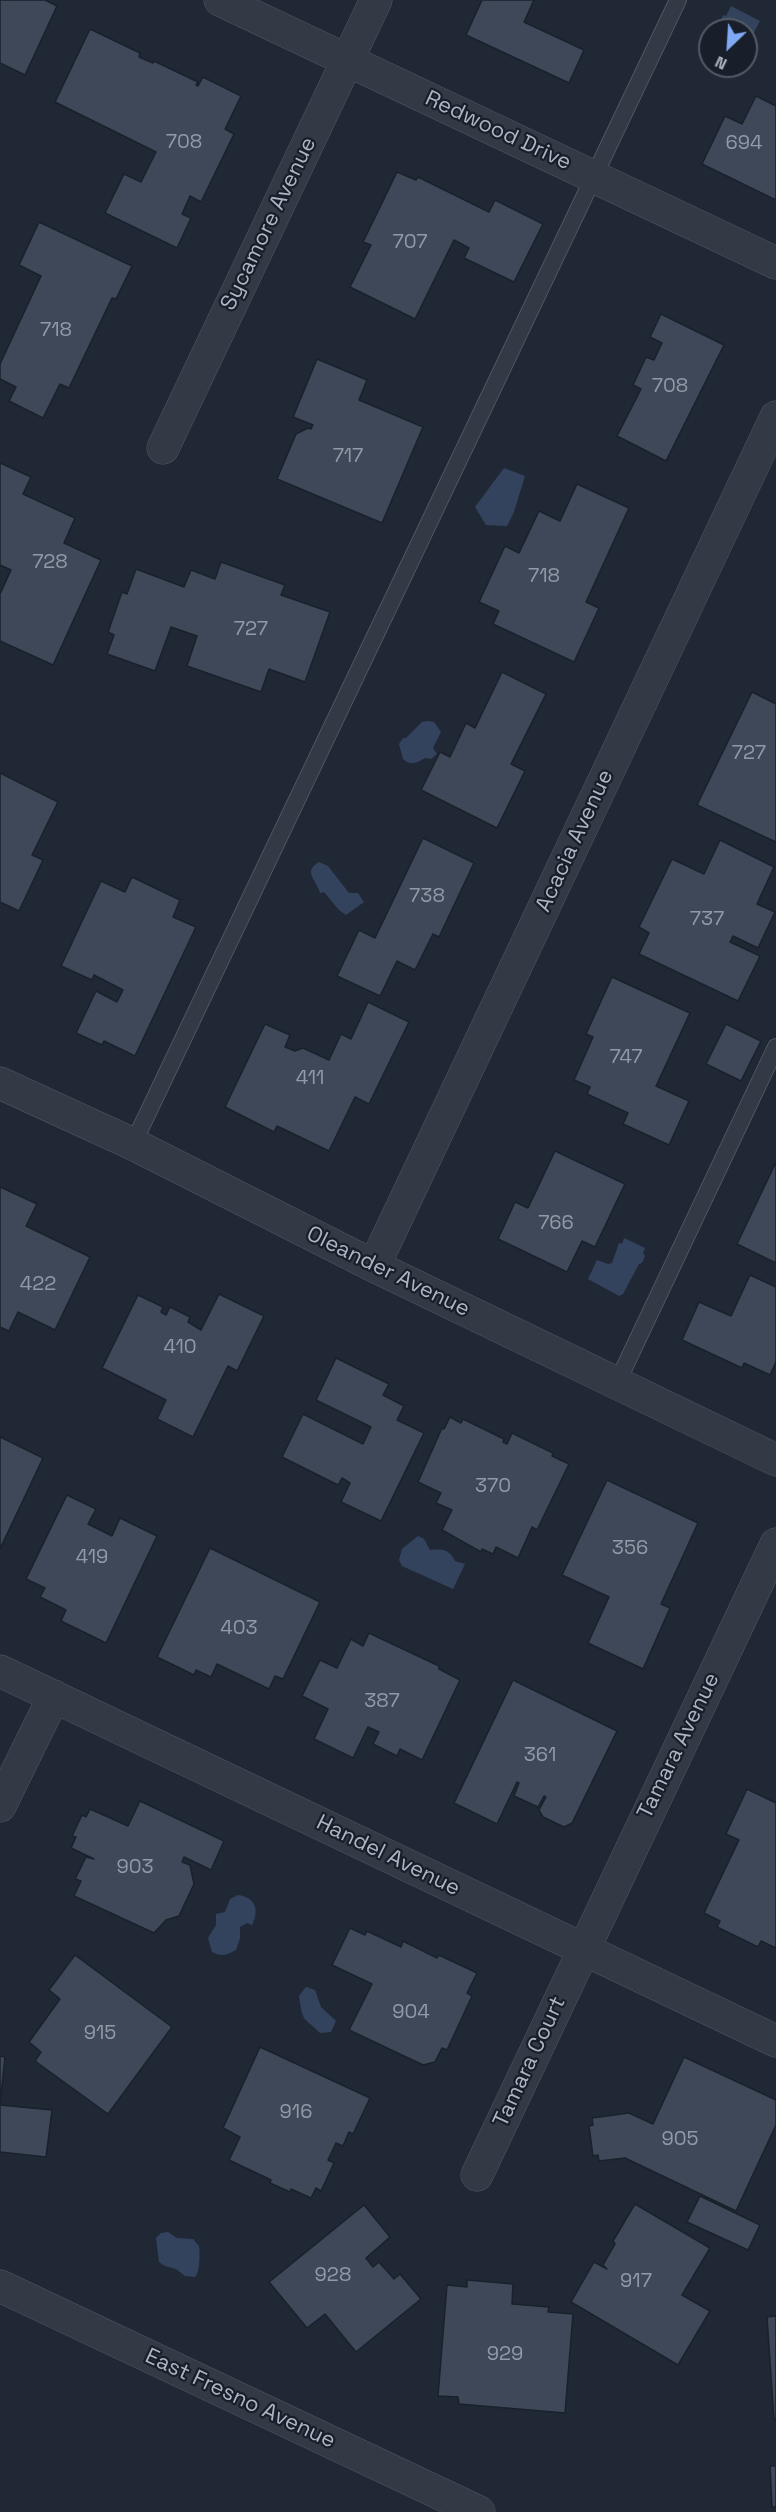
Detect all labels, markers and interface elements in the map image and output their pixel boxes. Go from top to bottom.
north arrow [698,18,758,78]
text: N [712,51,730,75]
street label: Redwood Drive [421,86,575,176]
house number: 708 [166,131,202,155]
house number: 694 [726,132,762,156]
street label: Sycamore Avenue [216,133,322,315]
house number: 707 [393,231,427,255]
house number: 718 [40,319,72,343]
house number: 708 [652,375,688,399]
house number: 717 [333,445,363,469]
house number: 728 [32,551,68,575]
house number: 718 [528,565,560,589]
house number: 727 [234,618,268,642]
house number: 727 [732,742,766,766]
street label: Acacia Avenue [531,766,619,916]
house number: 738 [409,885,445,909]
house number: 737 [690,908,724,932]
house number: 747 [609,1046,643,1070]
house number: 411 [296,1067,324,1091]
house number: 766 [538,1212,574,1236]
street label: Oleander Avenue [302,1221,474,1323]
house number: 422 [20,1273,56,1297]
house number: 410 [163,1336,197,1360]
house number: 370 [475,1475,511,1499]
house number: 356 [612,1537,648,1561]
house number: 419 [76,1546,108,1570]
house number: 403 [220,1617,258,1641]
street label: Tamara Avenue [632,1669,726,1823]
house number: 387 [364,1690,400,1714]
house number: 361 [524,1744,556,1768]
street label: Handel Avenue [312,1810,464,1902]
house number: 903 [116,1856,154,1880]
street label: Tamara Court [488,1993,572,2131]
house number: 904 [392,2001,430,2025]
house number: 915 [84,2022,116,2046]
house number: 916 [280,2101,312,2125]
house number: 905 [661,2128,699,2152]
house number: 928 [315,2264,351,2288]
house number: 917 [620,2270,652,2294]
street label: East Fresno Avenue [141,2343,339,2455]
house number: 929 [487,2343,523,2367]

